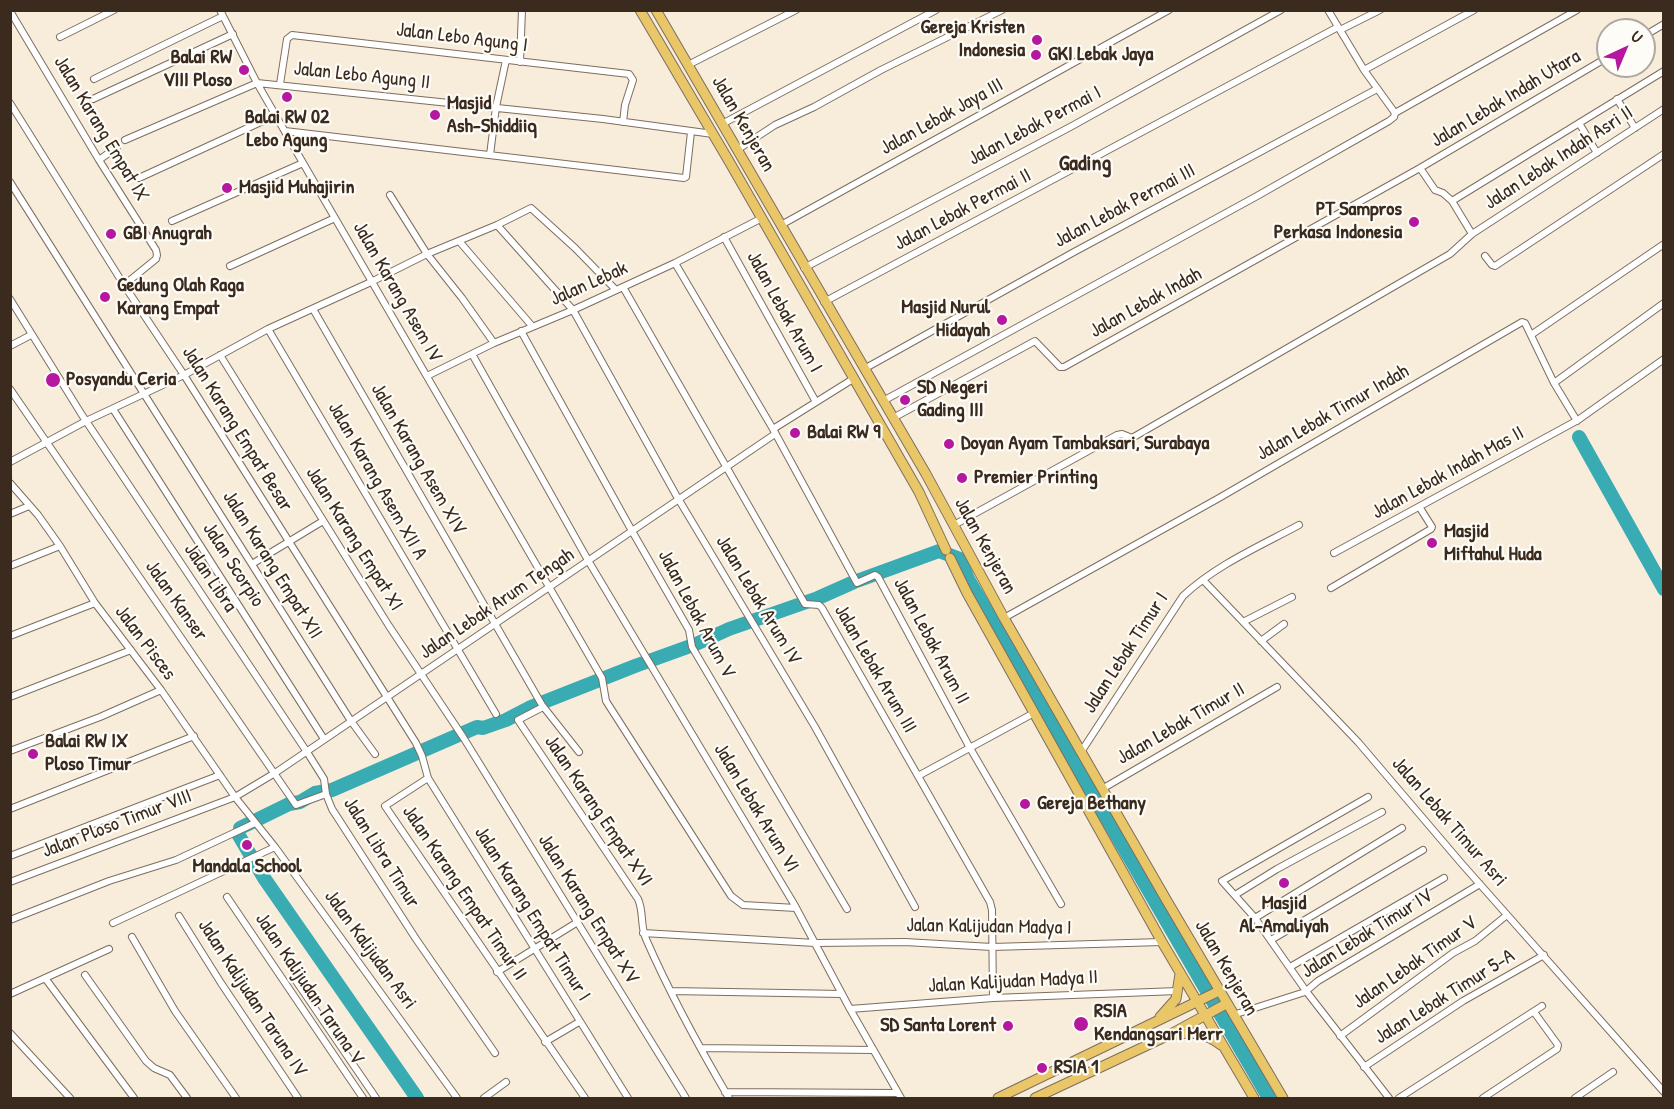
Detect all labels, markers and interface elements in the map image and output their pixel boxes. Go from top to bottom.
place label: Gereja Kristen Indonesia [920,16,1025,63]
street label: Jalan Lebo Agung I [395,18,529,58]
north arrow [1596,18,1656,78]
text: U [1626,26,1648,47]
marker: Gereja Kristen Indonesia [1030,33,1044,47]
place label: GKI Lebak Jaya [1048,43,1153,67]
street label: Jalan Lebak Indah Utara [1427,45,1585,153]
place label: Balai RW VIII Ploso [163,46,232,93]
marker: GKI Lebak Jaya [1029,48,1043,62]
street label: Jalan Karang Empat IX [48,52,154,206]
street label: Jalan Lebo Agung II [293,57,431,95]
marker: Balai RW VIII Ploso [237,63,251,77]
street label: Jalan Kenjeran [706,72,780,176]
street label: Jalan Lebak Jaya III [876,73,1008,161]
street label: Jalan Lebak Permai I [965,81,1105,171]
marker: Balai RW 02 Lebo Agung [280,90,294,104]
place label: Masjid Ash-Shiddiiq [447,92,537,139]
street label: Jalan Lebak Indah Asri II [1480,101,1638,215]
place label: Balai RW 02 Lebo Agung [245,106,329,153]
marker: Masjid Ash-Shiddiiq [428,108,442,122]
district label: Gading [1059,151,1111,177]
street label: Jalan Lebak Permai III [1050,159,1200,253]
street label: Jalan Lebak Permai II [890,164,1036,256]
place label: Masjid Muhajirin [239,176,355,200]
marker: Masjid Muhajirin [220,181,234,195]
place label: PT Sampros Perkasa Indonesia [1274,198,1402,245]
marker: PT Sampros Perkasa Indonesia [1407,215,1421,229]
street label: Jalan Karang Asem IV [347,218,447,366]
place label: GBI Anugrah [123,222,212,246]
marker: GBI Anugrah [104,227,118,241]
street label: Jalan Lebak Arum I [741,247,827,377]
street label: Jalan Lebak [547,256,631,312]
street label: Jalan Lebak Indah [1086,262,1206,344]
place label: Gedung Olah Raga Karang Empat [117,274,244,321]
marker: Gedung Olah Raga Karang Empat [98,290,112,304]
place label: Masjid Nurul Hidayah [901,296,990,343]
marker: Masjid Nurul Hidayah [995,313,1009,327]
street label: Jalan Karang Empat Besar [176,342,298,516]
street label: Jalan Lebak Timur Indah [1253,360,1413,466]
place label: Posyandu Ceria [66,368,176,392]
marker: Posyandu Ceria [44,371,62,389]
place label: SD Negeri Gading III [917,376,988,423]
street label: Jalan Karang Asem XIV [365,379,471,539]
marker: SD Negeri Gading III [898,393,912,407]
street label: Jalan Karang Asem XII A [322,398,432,564]
place label: Balai RW 9 [807,421,881,445]
street label: Jalan Lebak Indah Mas II [1368,421,1528,525]
marker: Balai RW 9 [788,426,802,440]
place label: Doyan Ayam Tambaksari, Surabaya [961,432,1209,456]
marker: Doyan Ayam Tambaksari, Surabaya [942,437,956,451]
street label: Jalan Karang Empat XI [300,462,408,616]
place label: Premier Printing [974,466,1098,490]
marker: Premier Printing [955,471,969,485]
street label: Jalan Karang Empat XII [217,486,327,644]
street label: Jalan Kenjeran [949,494,1021,598]
street label: Jalan Scorpio [197,518,269,612]
place label: Masjid Miftahul Huda [1444,520,1542,567]
street label: Jalan Lebak Arum IV [710,531,806,669]
marker: Masjid Miftahul Huda [1425,536,1439,550]
street label: Jalan Libra [178,539,242,617]
street label: Jalan Lebak Arum Tengah [415,543,579,665]
street label: Jalan Lebak Arum V [652,546,740,682]
street label: Jalan Kanser [140,556,212,646]
street label: Jalan Lebak Arum II [888,574,974,708]
street label: Jalan Lebak Timur I [1078,588,1174,718]
street label: Jalan Pisces [109,601,181,685]
street label: Jalan Lebak Arum III [829,601,921,737]
street label: Jalan Lebak Timur II [1113,678,1249,770]
place label: Balai RW IX Ploso Timur [45,730,131,777]
street label: Jalan Karang Empat XVI [539,731,657,891]
street label: Jalan Lebak Arum VI [708,739,804,877]
marker: Balai RW IX Ploso Timur [26,747,40,761]
street label: Jalan Lebak Timur Asri [1386,752,1512,892]
street label: Jalan Ploso Timur VIII [39,784,195,864]
place label: Gereja Bethany [1037,792,1146,816]
street label: Jalan Libra Timur [338,793,424,913]
marker: Gereja Bethany [1018,797,1032,811]
street label: Jalan Karang Empat Timur II [396,801,532,985]
street label: Jalan Karang Empat Timur I [469,822,595,1006]
street label: Jalan Karang Empat XV [532,830,644,988]
marker: Mandala School [240,838,254,852]
place label: Mandala School [193,855,301,879]
marker: Masjid Al-Amaliyah [1277,876,1291,890]
street label: Jalan Lebak Timur IV [1297,884,1437,984]
street label: Jalan Kalijudan Asri [319,886,421,1014]
place label: Masjid Al-Amaliyah [1240,892,1328,939]
street label: Jalan Kalijudan Taruna V [249,909,369,1069]
street label: Jalan Lebak Timur V [1349,911,1481,1015]
street label: Jalan Kalijudan Madya I [906,914,1072,940]
street label: Jalan Kalijudan Taruna IV [192,915,312,1081]
street label: Jalan Kenjeran [1189,916,1263,1020]
street label: Jalan Lebak Timur 5-A [1371,944,1519,1050]
street label: Jalan Kalijudan Madya II [928,966,1098,998]
place label: RSIA Kendangsari Merr [1094,1000,1223,1047]
place label: SD Santa Lorent [880,1014,996,1038]
marker: RSIA Kendangsari Merr [1072,1015,1090,1033]
marker: SD Santa Lorent [1001,1019,1015,1033]
place label: RSIA 1 [1054,1056,1099,1080]
marker: RSIA 1 [1035,1061,1049,1075]

